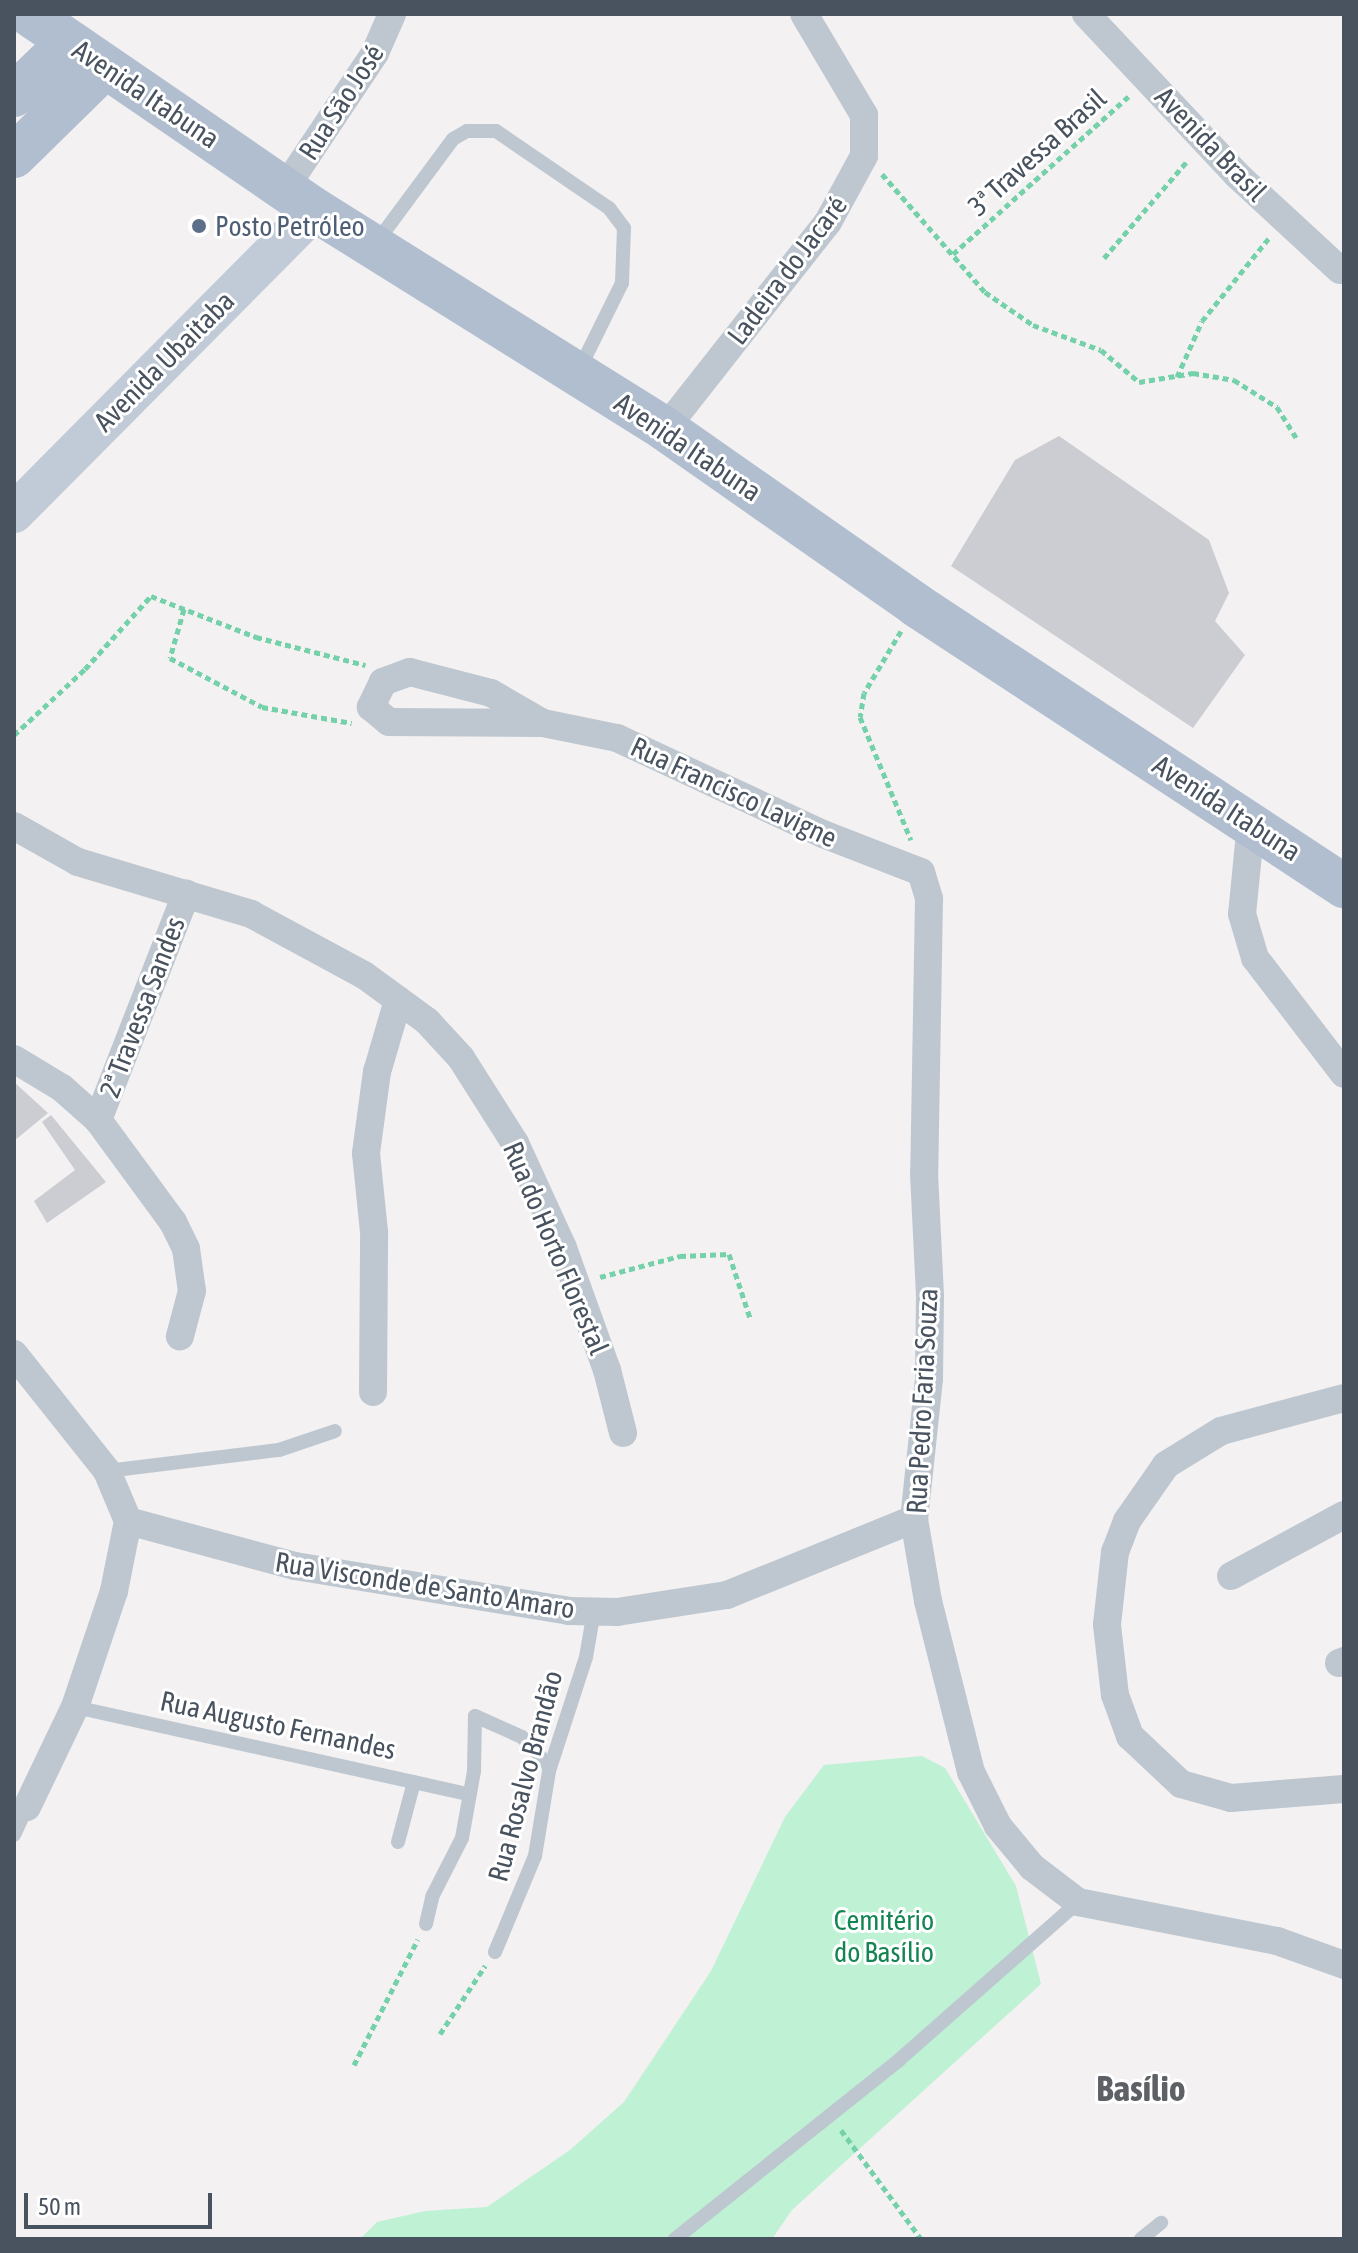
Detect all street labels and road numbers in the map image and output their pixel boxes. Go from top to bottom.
street label: Avenida Itabuna [66,33,226,155]
street label: Rua São José [291,38,391,166]
street label: Avenida Brasil [1148,80,1274,208]
street label: 3ª Travessa Brasil [961,81,1113,223]
street label: Ladeira do Jacaré [720,189,854,351]
street label: Avenida Ubaitaba [87,284,241,438]
street label: Avenida Itabuna [608,386,768,508]
street label: Rua Francisco Lavigne [626,730,842,854]
street label: Avenida Itabuna [1147,748,1307,868]
street label: 2ª Travessa Sandes [92,912,192,1102]
street label: Rua do Horto Florestal [496,1137,616,1359]
street label: Rua Pedro Faria Souza [899,1287,945,1515]
street label: Rua Visconde de Santo Amaro [273,1545,577,1625]
street label: Rua Rosalvo Brandão [481,1667,569,1885]
street label: Rua Augusto Fernandes [157,1684,399,1766]

